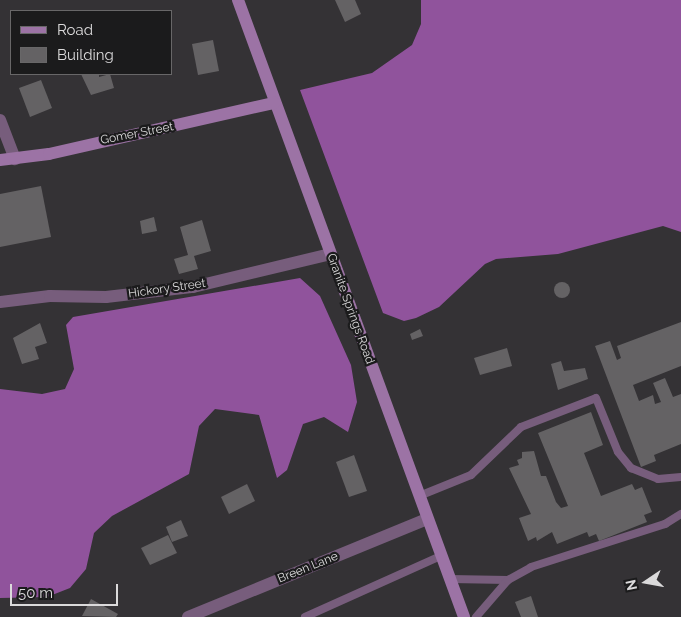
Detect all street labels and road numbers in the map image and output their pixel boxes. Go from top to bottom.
street label: Gomer Street [99,120,175,148]
street label: Granite Springs Road [323,252,377,366]
street label: Hickory Street [127,276,207,302]
street label: Breen Lane [276,549,340,587]

